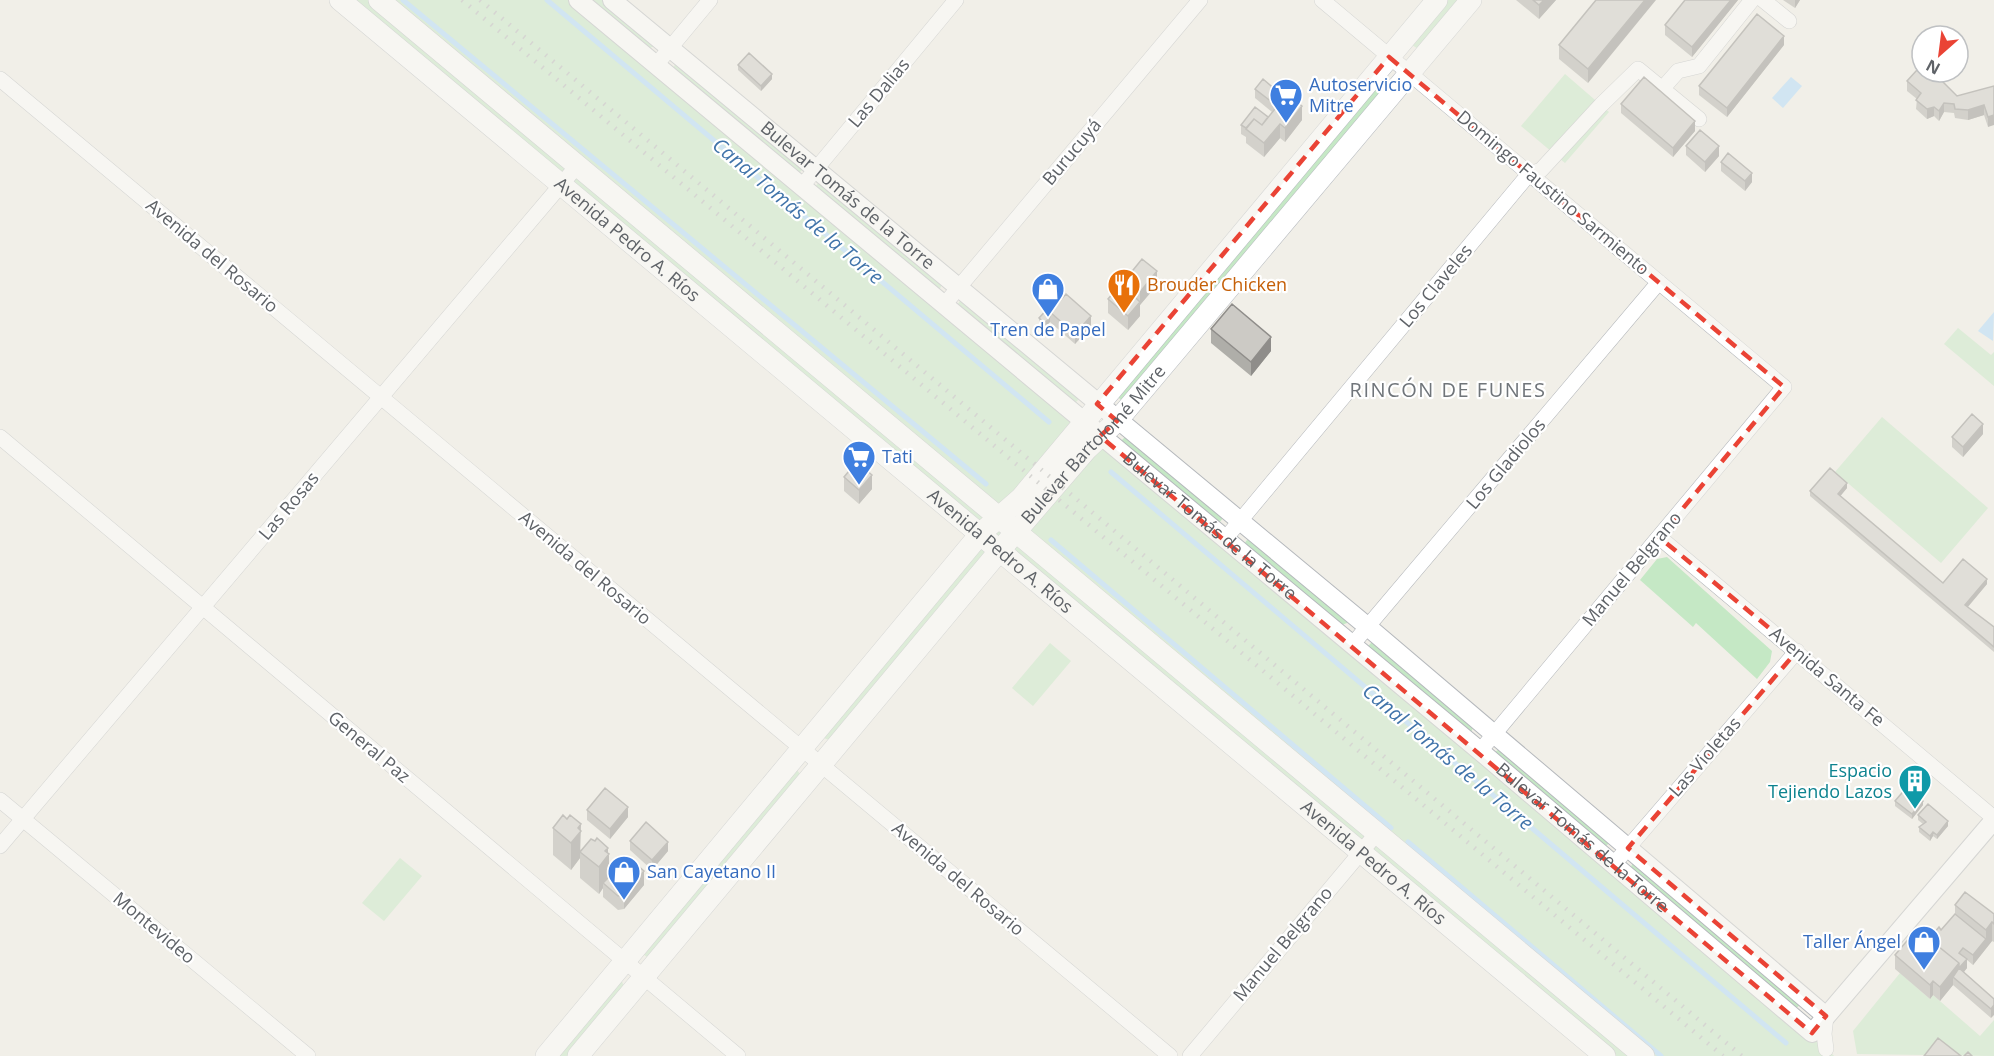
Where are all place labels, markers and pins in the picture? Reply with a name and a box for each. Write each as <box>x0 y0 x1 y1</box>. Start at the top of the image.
place label: Autoservicio Mitre <box>1309 72 1412 117</box>
supermarket icon: Autoservicio Mitre <box>1268 77 1304 124</box>
restaurant icon: Brouder Chicken <box>1106 267 1142 314</box>
shop icon: Tren de Papel <box>1030 271 1066 318</box>
place label: Brouder Chicken <box>1147 272 1287 296</box>
place label: Tren de Papel <box>990 317 1106 341</box>
supermarket icon: Tati <box>841 439 877 486</box>
place label: Tati <box>882 444 913 468</box>
place label: Espacio Tejiendo Lazos <box>1768 758 1892 803</box>
building icon: Espacio Tejiendo Lazos <box>1897 763 1933 810</box>
shop icon: San Cayetano II <box>606 854 642 901</box>
place label: San Cayetano II <box>647 859 776 883</box>
shop icon: Taller Ángel <box>1906 924 1942 971</box>
place label: Taller Ángel <box>1803 929 1901 953</box>

